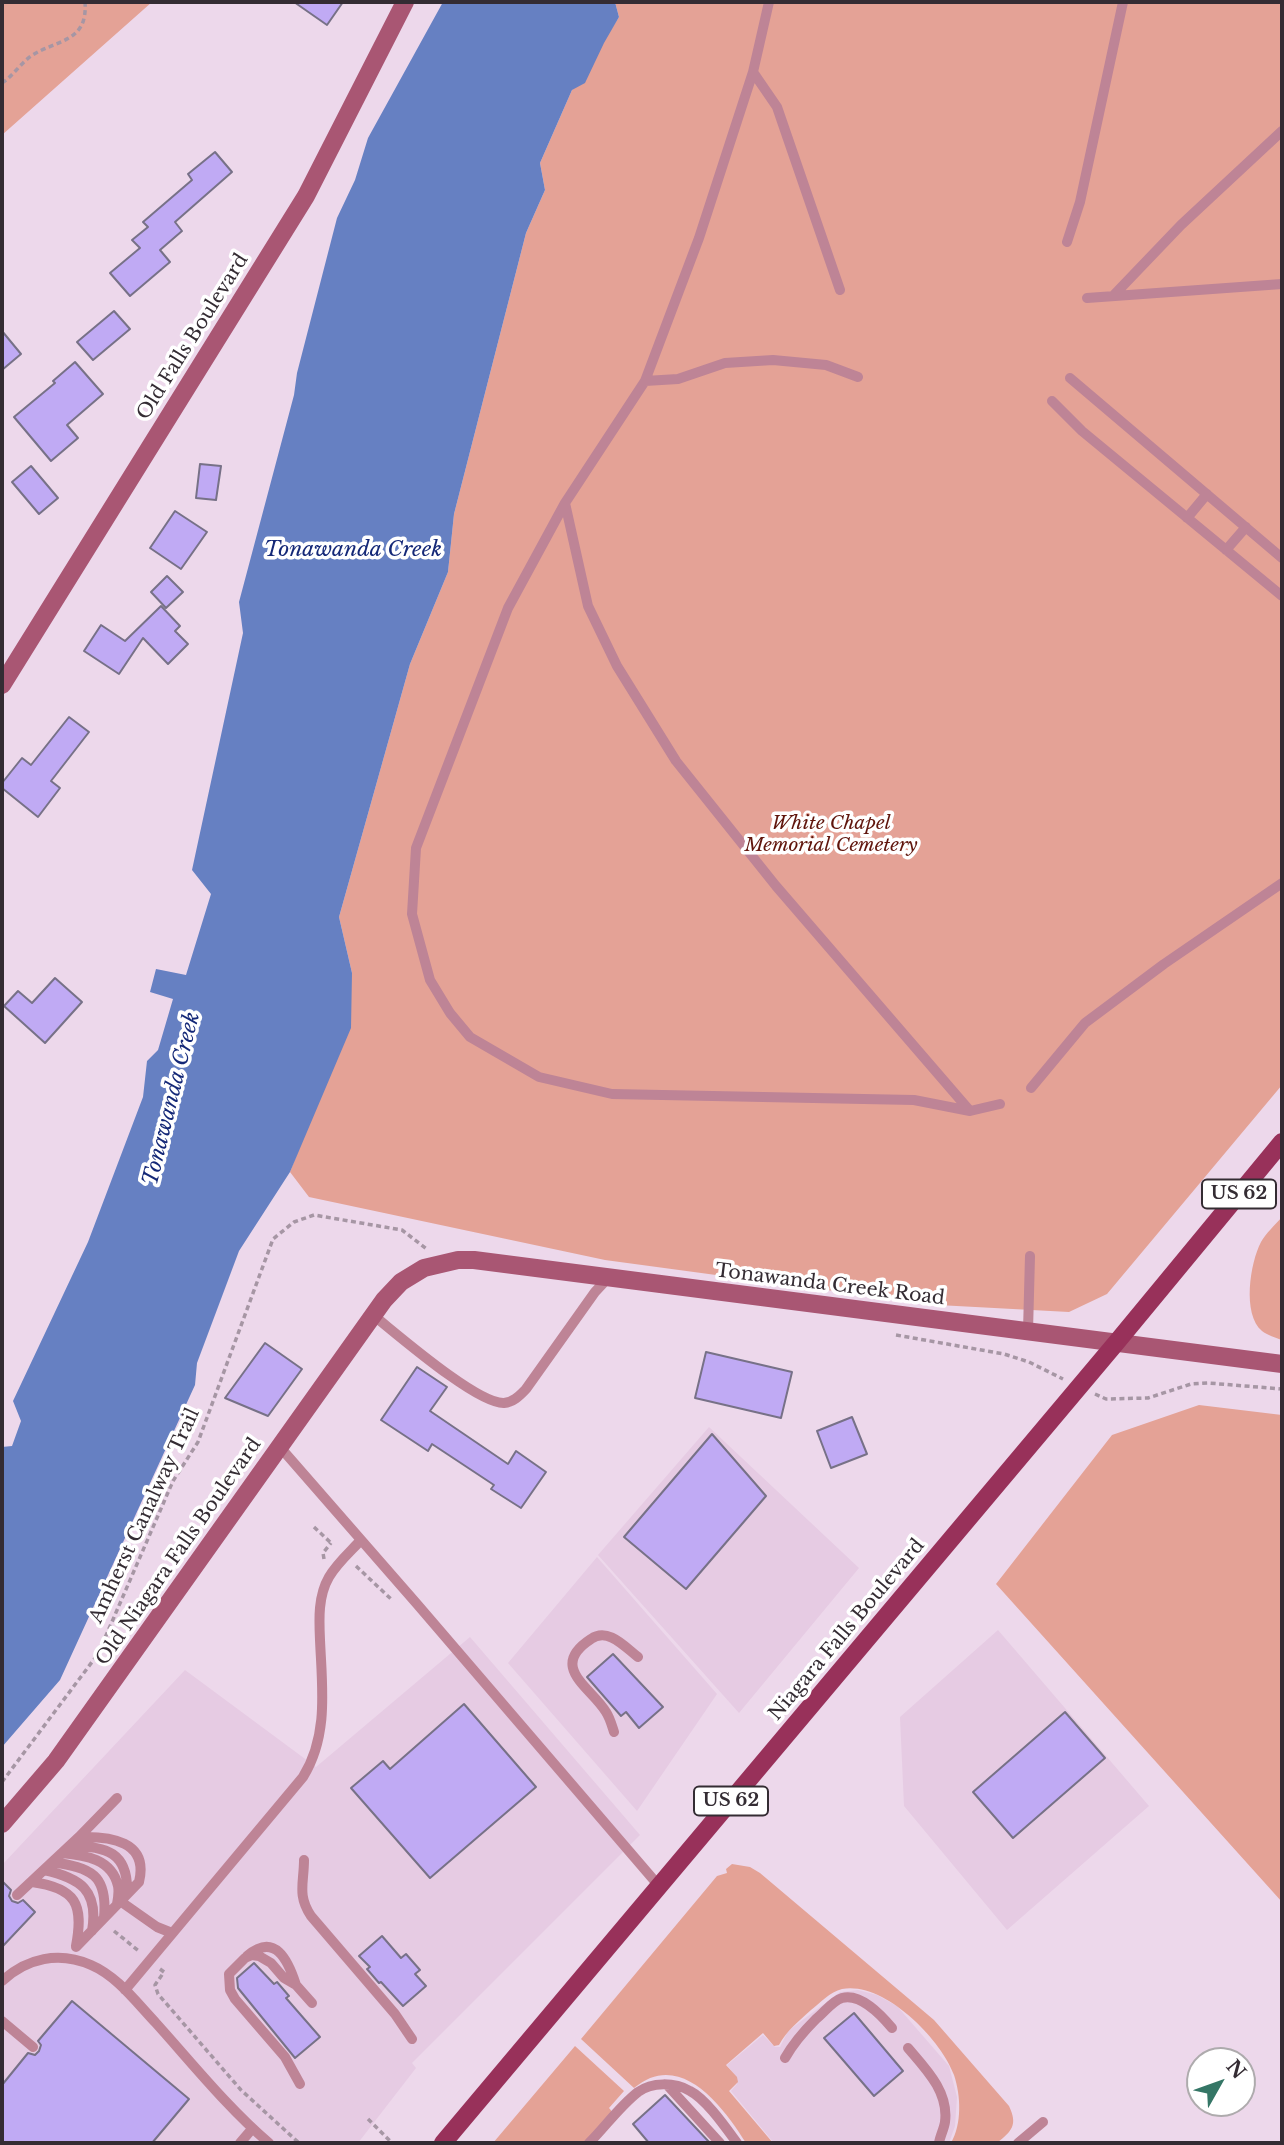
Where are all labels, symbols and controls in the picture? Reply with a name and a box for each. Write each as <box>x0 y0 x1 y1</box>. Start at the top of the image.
street label: Old Falls Boulevard <box>133 250 253 424</box>
water label: Tonawanda Creek <box>264 537 442 563</box>
park label: White Chapel Memorial Cemetery <box>745 813 917 857</box>
water label: Tonawanda Creek <box>138 1010 206 1188</box>
road number: US 62 <box>1202 1180 1276 1209</box>
street label: Tonawanda Creek Road <box>714 1260 946 1310</box>
street label: Amherst Canalway Trail <box>85 1405 205 1627</box>
street label: Old Niagara Falls Boulevard <box>92 1434 266 1670</box>
street label: Niagara Falls Boulevard <box>764 1535 930 1725</box>
road number: US 62 <box>694 1786 768 1815</box>
north arrow <box>1186 2047 1256 2117</box>
text: N <box>1221 2055 1250 2084</box>

